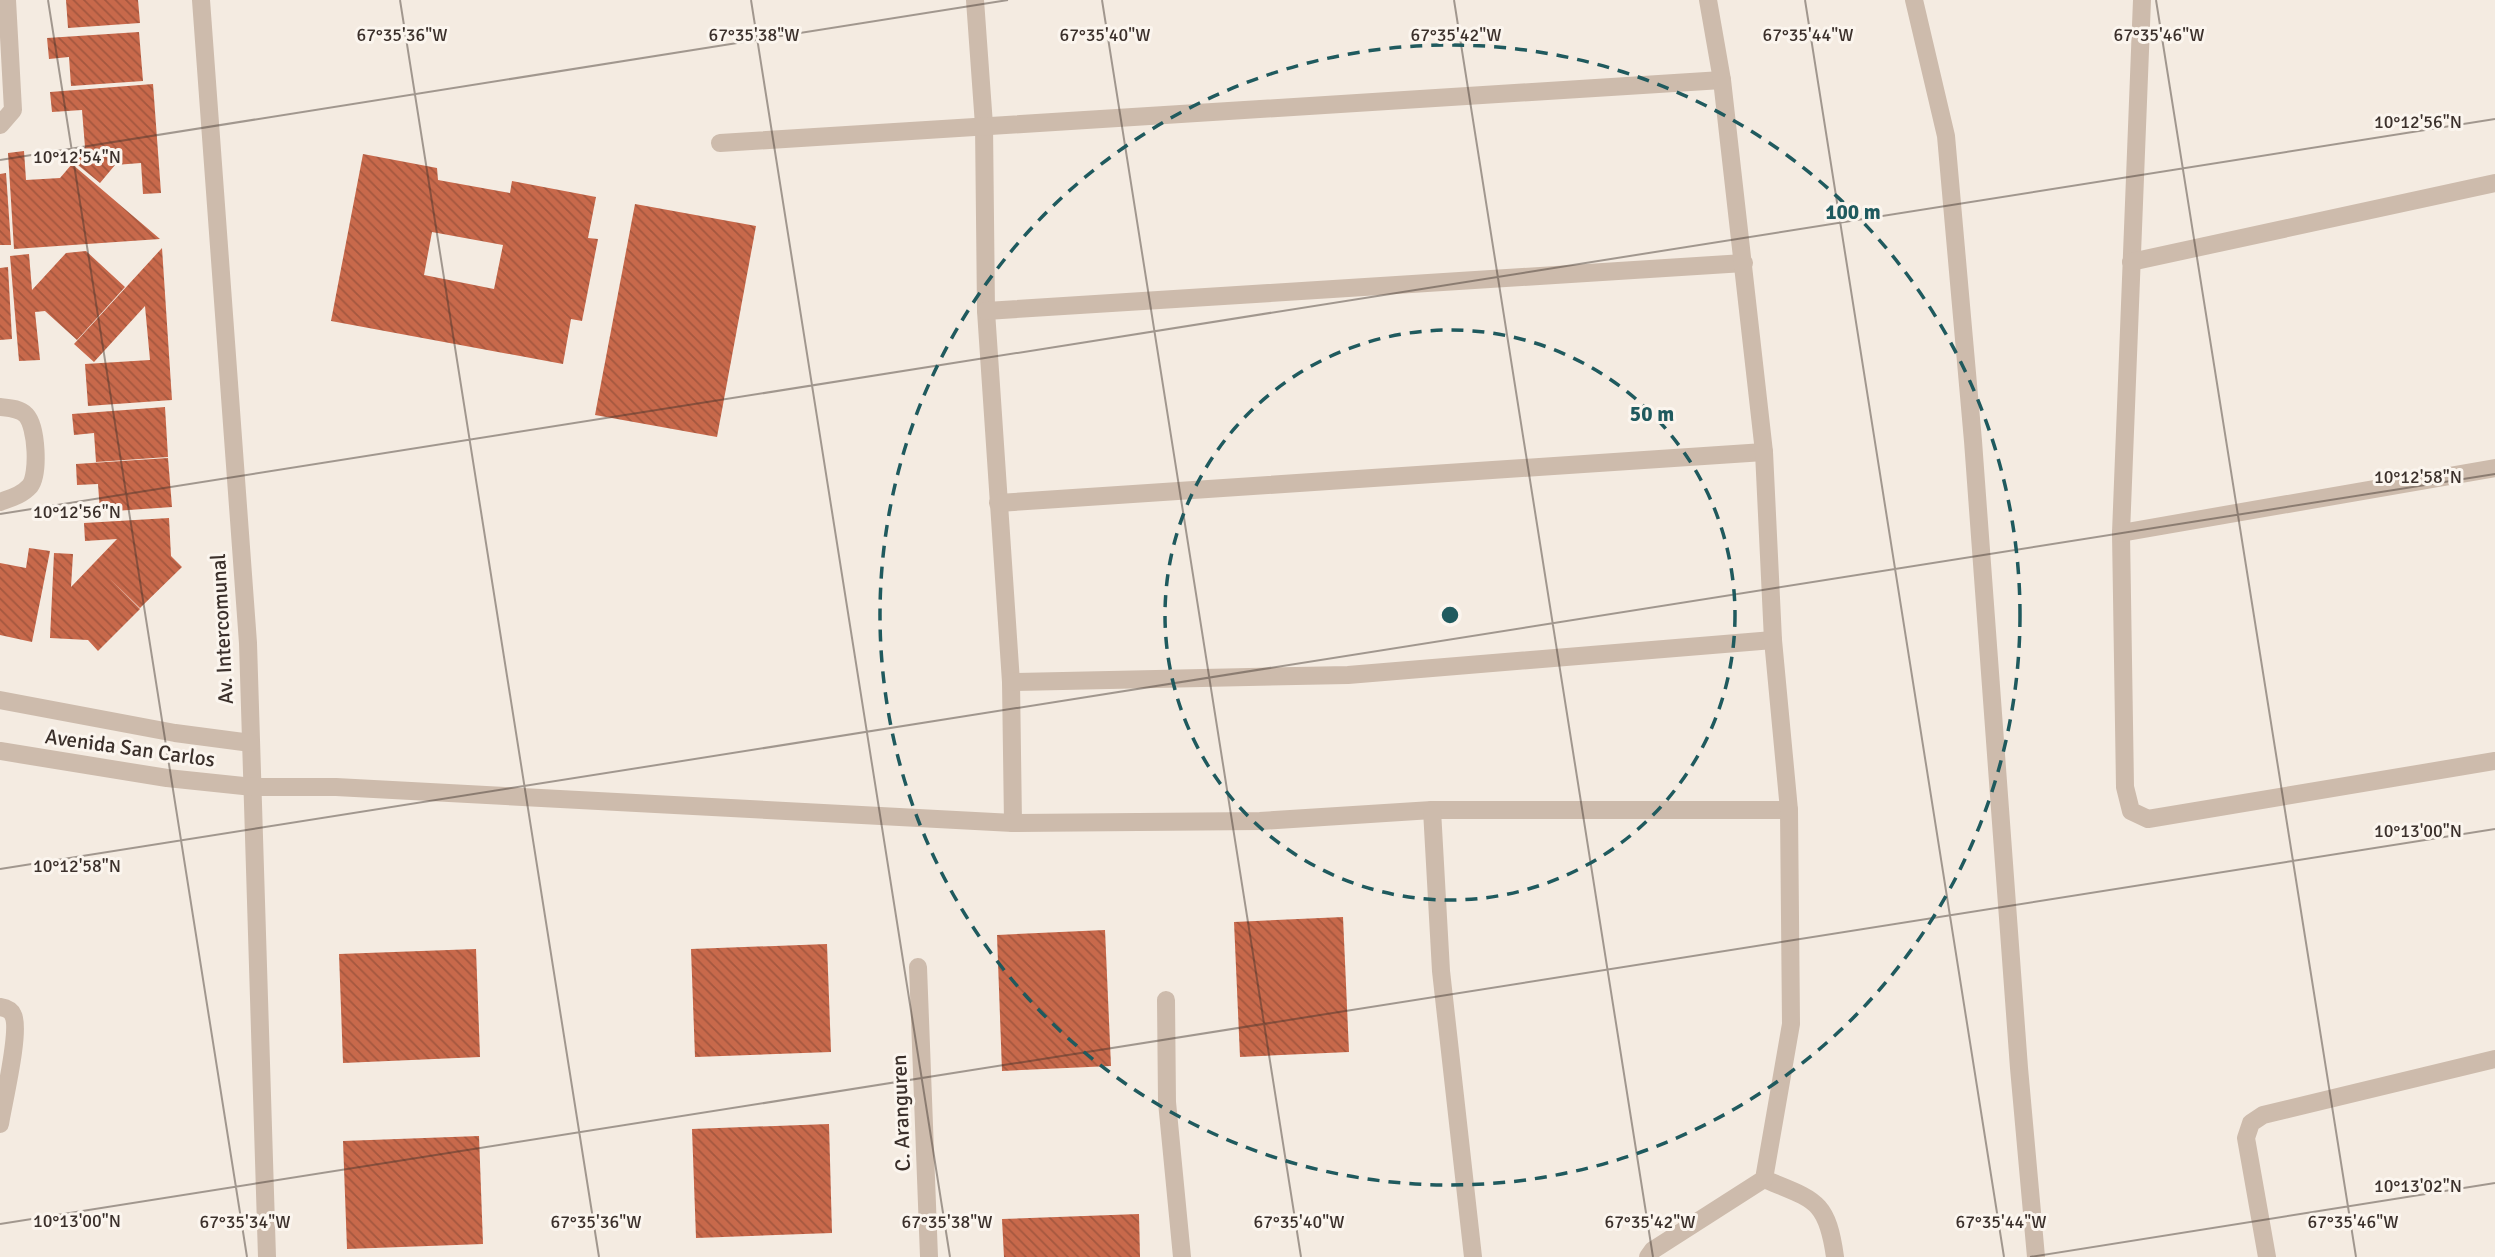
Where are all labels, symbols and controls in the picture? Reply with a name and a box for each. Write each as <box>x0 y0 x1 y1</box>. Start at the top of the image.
text: 67°35'36"W <box>357 24 447 46</box>
text: 67°35'38"W <box>709 24 799 46</box>
text: 67°35'40"W <box>1060 24 1150 46</box>
text: 67°35'42"W <box>1411 24 1501 46</box>
text: 67°35'44"W <box>1763 24 1853 46</box>
text: 67°35'46"W <box>2114 24 2204 46</box>
text: 10°12'56"N <box>2374 111 2462 133</box>
text: 10°12'54"N <box>33 146 121 168</box>
text: 100 m <box>1825 199 1881 225</box>
text: 50 m <box>1630 401 1674 427</box>
text: 10°12'58"N <box>2374 466 2462 488</box>
text: 10°12'56"N <box>33 501 121 523</box>
street label: Av. Intercomunal <box>205 553 239 705</box>
centre of rings <box>1438 603 1462 627</box>
street label: Avenida San Carlos <box>43 723 217 773</box>
text: 10°13'00"N <box>2374 820 2462 842</box>
text: 10°12'58"N <box>33 855 121 877</box>
street label: C. Aranguren <box>886 1054 916 1172</box>
text: 10°13'02"N <box>2374 1175 2462 1197</box>
text: 10°13'00"N <box>33 1210 121 1232</box>
text: 67°35'34"W <box>200 1211 290 1233</box>
text: 67°35'36"W <box>551 1211 641 1233</box>
text: 67°35'38"W <box>902 1211 992 1233</box>
text: 67°35'40"W <box>1254 1211 1344 1233</box>
text: 67°35'42"W <box>1605 1211 1695 1233</box>
text: 67°35'44"W <box>1956 1211 2046 1233</box>
text: 67°35'46"W <box>2308 1211 2398 1233</box>

